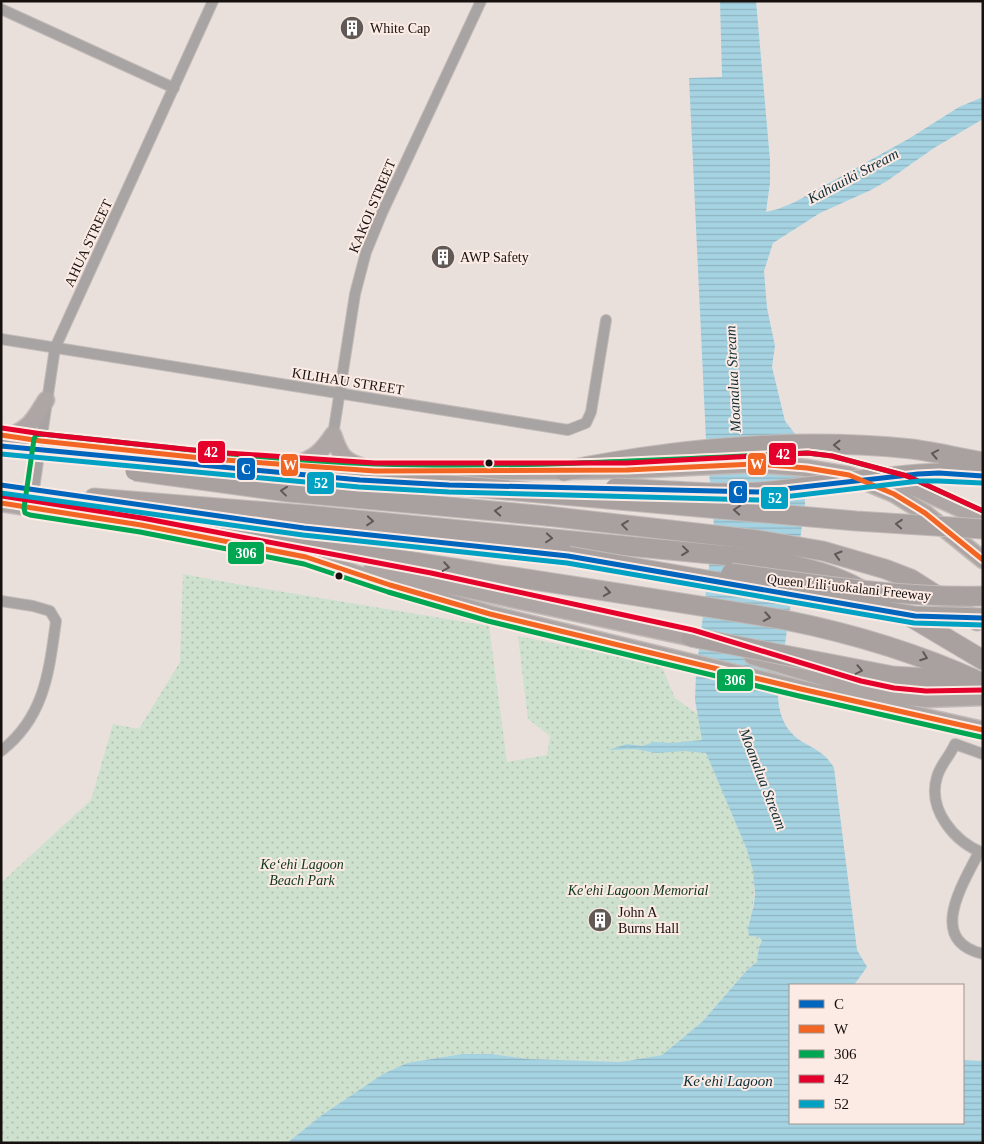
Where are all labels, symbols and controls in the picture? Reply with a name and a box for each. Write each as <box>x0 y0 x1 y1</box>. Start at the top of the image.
building icon: White Cap <box>339 15 365 41</box>
place label: White Cap <box>370 21 430 36</box>
water label: Kahauiki Stream <box>804 145 901 207</box>
street label: KAKOI STREET <box>346 157 399 255</box>
street label: AHUA STREET <box>62 197 115 289</box>
building icon: AWP Safety <box>430 244 456 270</box>
place label: AWP Safety <box>460 250 529 265</box>
water label: Moanalua Stream <box>722 325 744 434</box>
street label: KILIHAU STREET <box>291 365 405 398</box>
line badge: 42 <box>197 440 226 464</box>
one-way arrow <box>833 440 841 450</box>
line badge: 42 <box>768 442 797 466</box>
text: 42 <box>204 445 218 460</box>
text: 42 <box>776 447 790 462</box>
one-way arrow <box>930 449 939 459</box>
line badge: W <box>747 452 767 476</box>
line badge: W <box>280 453 299 477</box>
line badge: C <box>236 457 256 481</box>
text: W <box>750 457 764 472</box>
text: W <box>283 458 297 473</box>
unlabelled marker <box>484 458 494 468</box>
text: C <box>241 462 251 477</box>
line badge: 52 <box>306 471 335 495</box>
text: 52 <box>314 476 328 491</box>
line badge: C <box>728 480 748 504</box>
text: C <box>733 484 743 499</box>
one-way arrow <box>280 486 288 497</box>
line badge: 52 <box>760 486 789 510</box>
text: 52 <box>768 491 782 506</box>
one-way arrow <box>733 505 741 516</box>
one-way arrow <box>494 506 502 517</box>
one-way arrow <box>366 515 374 526</box>
one-way arrow <box>895 519 903 530</box>
one-way arrow <box>621 520 629 531</box>
one-way arrow <box>545 532 553 543</box>
line badge: 306 <box>227 541 265 565</box>
one-way arrow <box>681 545 689 556</box>
text: 306 <box>236 546 257 561</box>
one-way arrow <box>834 551 843 561</box>
one-way arrow <box>442 562 450 572</box>
unlabelled marker <box>334 571 344 581</box>
street label: Queen Liliʻuokalani Freeway <box>766 571 932 604</box>
one-way arrow <box>602 586 611 596</box>
one-way arrow <box>763 611 772 621</box>
one-way arrow <box>920 652 928 662</box>
one-way arrow <box>855 664 864 675</box>
line badge: 306 <box>716 668 754 692</box>
text: 306 <box>725 673 746 688</box>
water label: Moanalua Stream <box>736 725 790 832</box>
park label: Keʻehi Lagoon Beach Park <box>259 857 344 888</box>
park label: Ke'ehi Lagoon Memorial <box>567 883 708 898</box>
place label: John A Burns Hall <box>618 905 679 936</box>
building icon: John A Burns Hall <box>587 907 613 933</box>
legend <box>789 984 964 1124</box>
text: C <box>834 996 844 1012</box>
text: W <box>834 1021 849 1037</box>
text: 306 <box>834 1046 857 1062</box>
text: 42 <box>834 1071 849 1087</box>
water label: Keʻehi Lagoon <box>682 1073 773 1089</box>
text: 52 <box>834 1096 849 1112</box>

